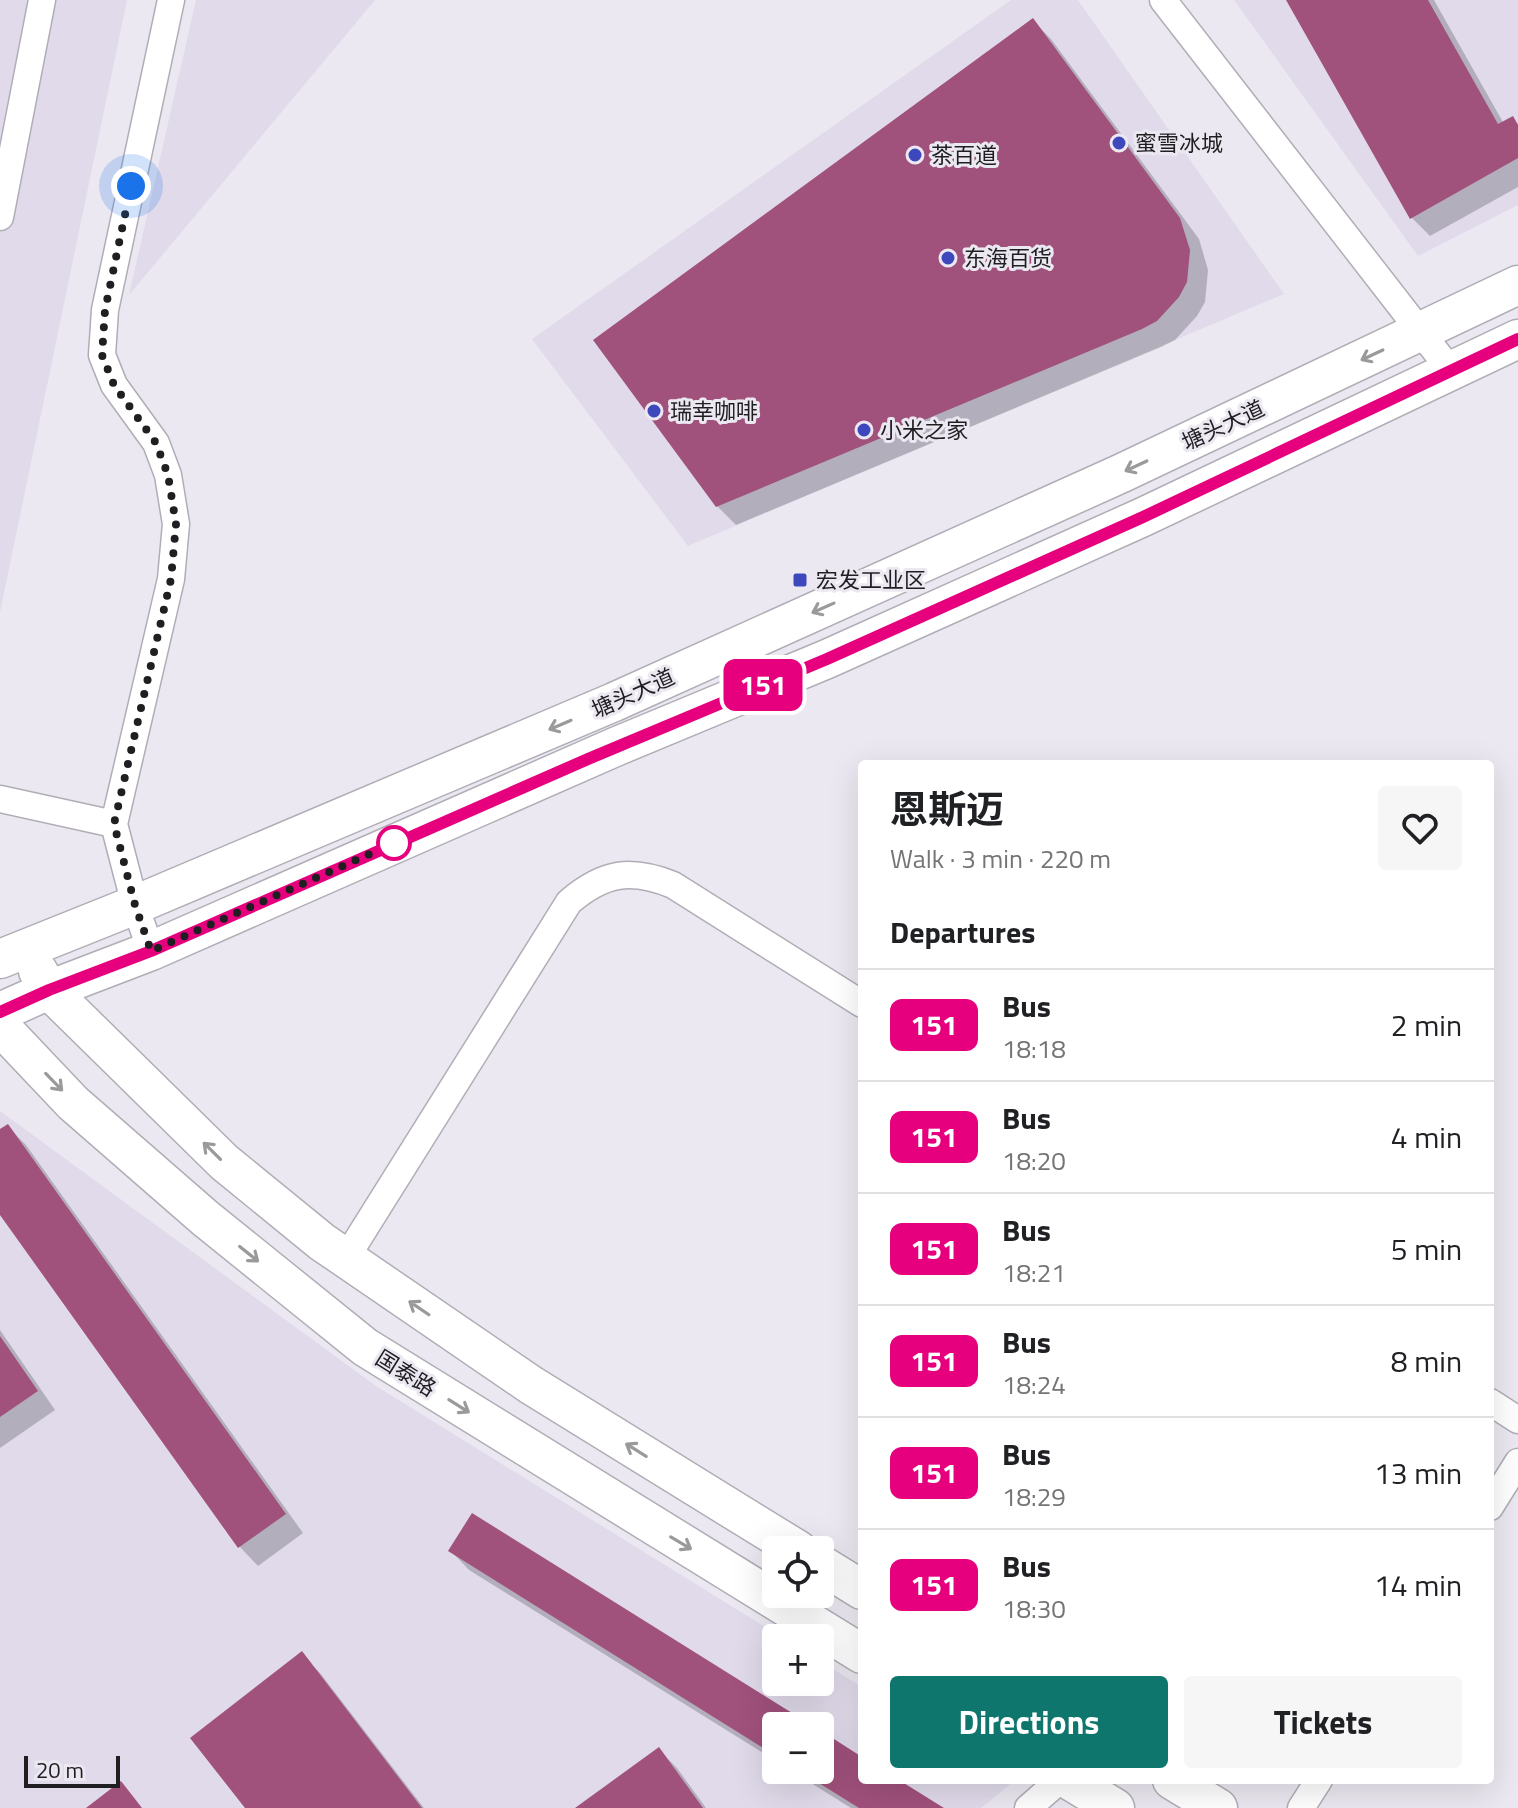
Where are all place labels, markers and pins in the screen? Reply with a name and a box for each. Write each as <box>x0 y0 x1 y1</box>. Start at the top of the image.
place label: 蜜雪冰城 <box>1135 126 1223 160</box>
marker: 蜜雪冰城 <box>1110 134 1128 152</box>
place label: 茶百道 <box>931 138 997 172</box>
marker: 茶百道 <box>906 146 924 164</box>
place label: 东海百货 <box>964 241 1052 275</box>
marker: 东海百货 <box>939 249 957 267</box>
place label: 瑞幸咖啡 <box>670 394 758 428</box>
marker: 瑞幸咖啡 <box>645 402 663 420</box>
place label: 小米之家 <box>880 413 968 447</box>
marker: 小米之家 <box>855 421 873 439</box>
place label: 宏发工业区 <box>816 563 926 597</box>
marker: 宏发工业区 <box>791 571 809 589</box>
unlabelled marker <box>377 826 411 860</box>

